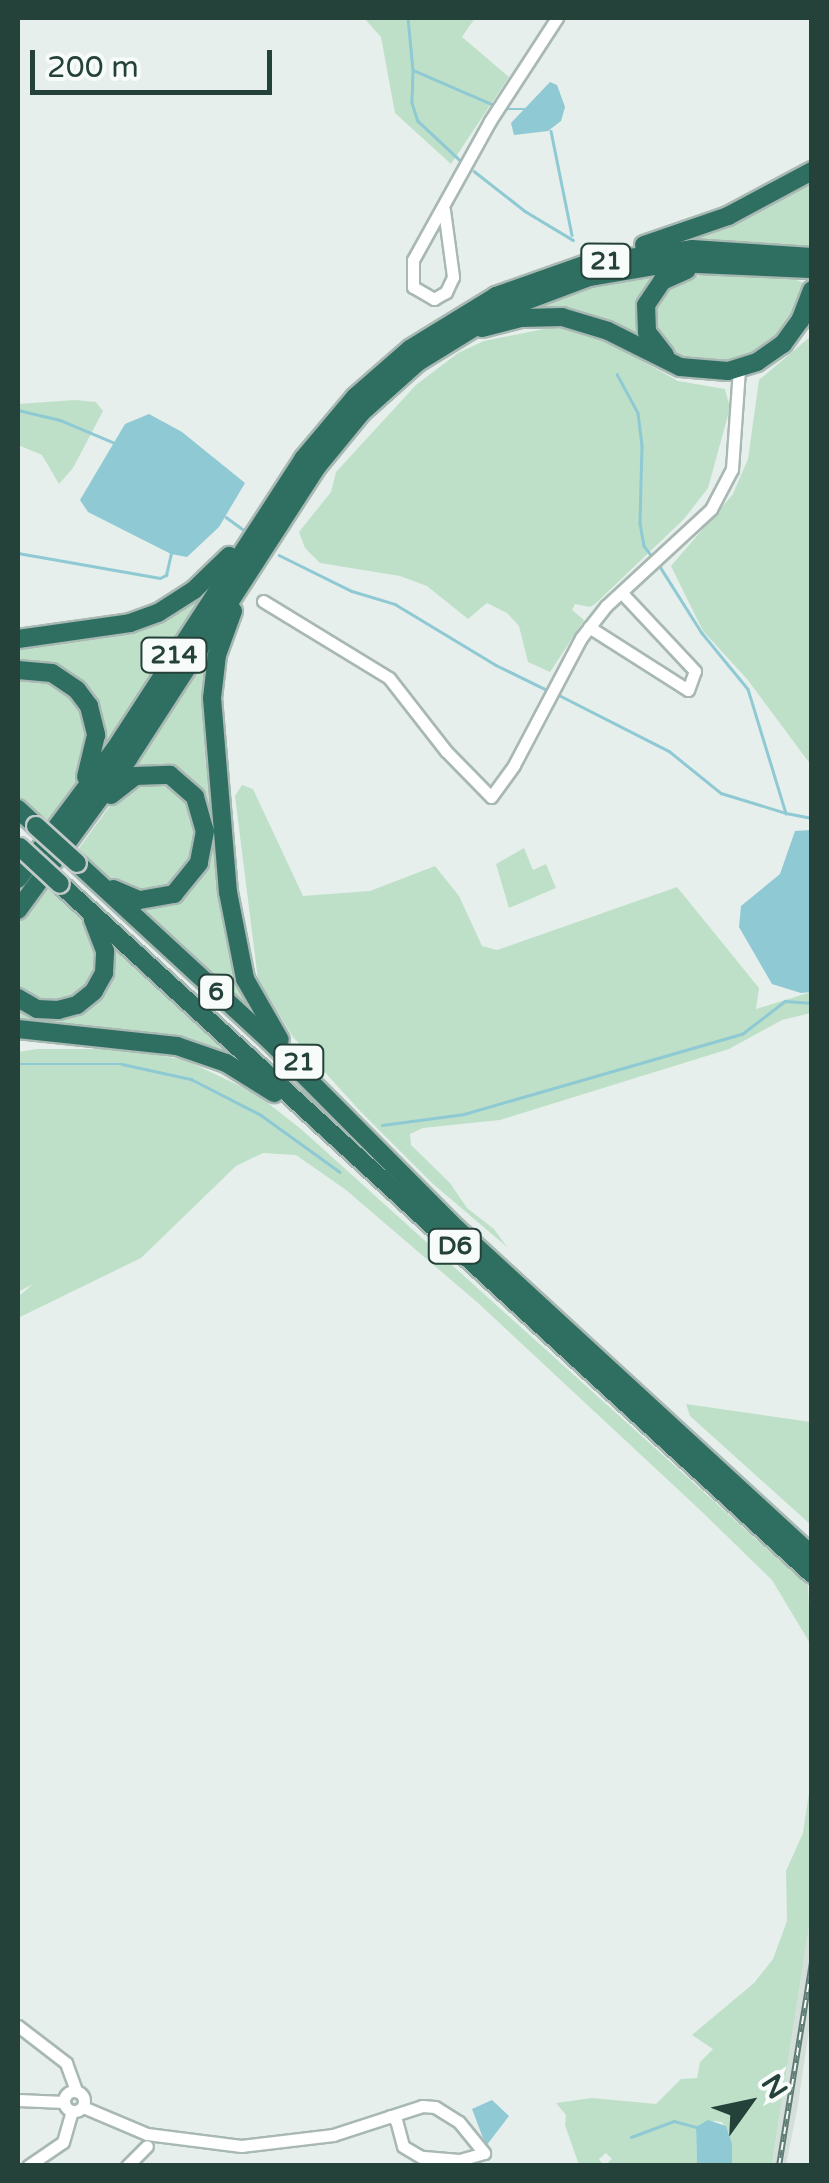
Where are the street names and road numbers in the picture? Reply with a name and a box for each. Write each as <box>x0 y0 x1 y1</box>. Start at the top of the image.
road number: 21 <box>578 241 634 281</box>
road number: 214 <box>139 635 209 675</box>
road number: 6 <box>196 972 236 1012</box>
road number: 21 <box>272 1042 326 1082</box>
road number: D6 <box>428 1226 482 1266</box>

